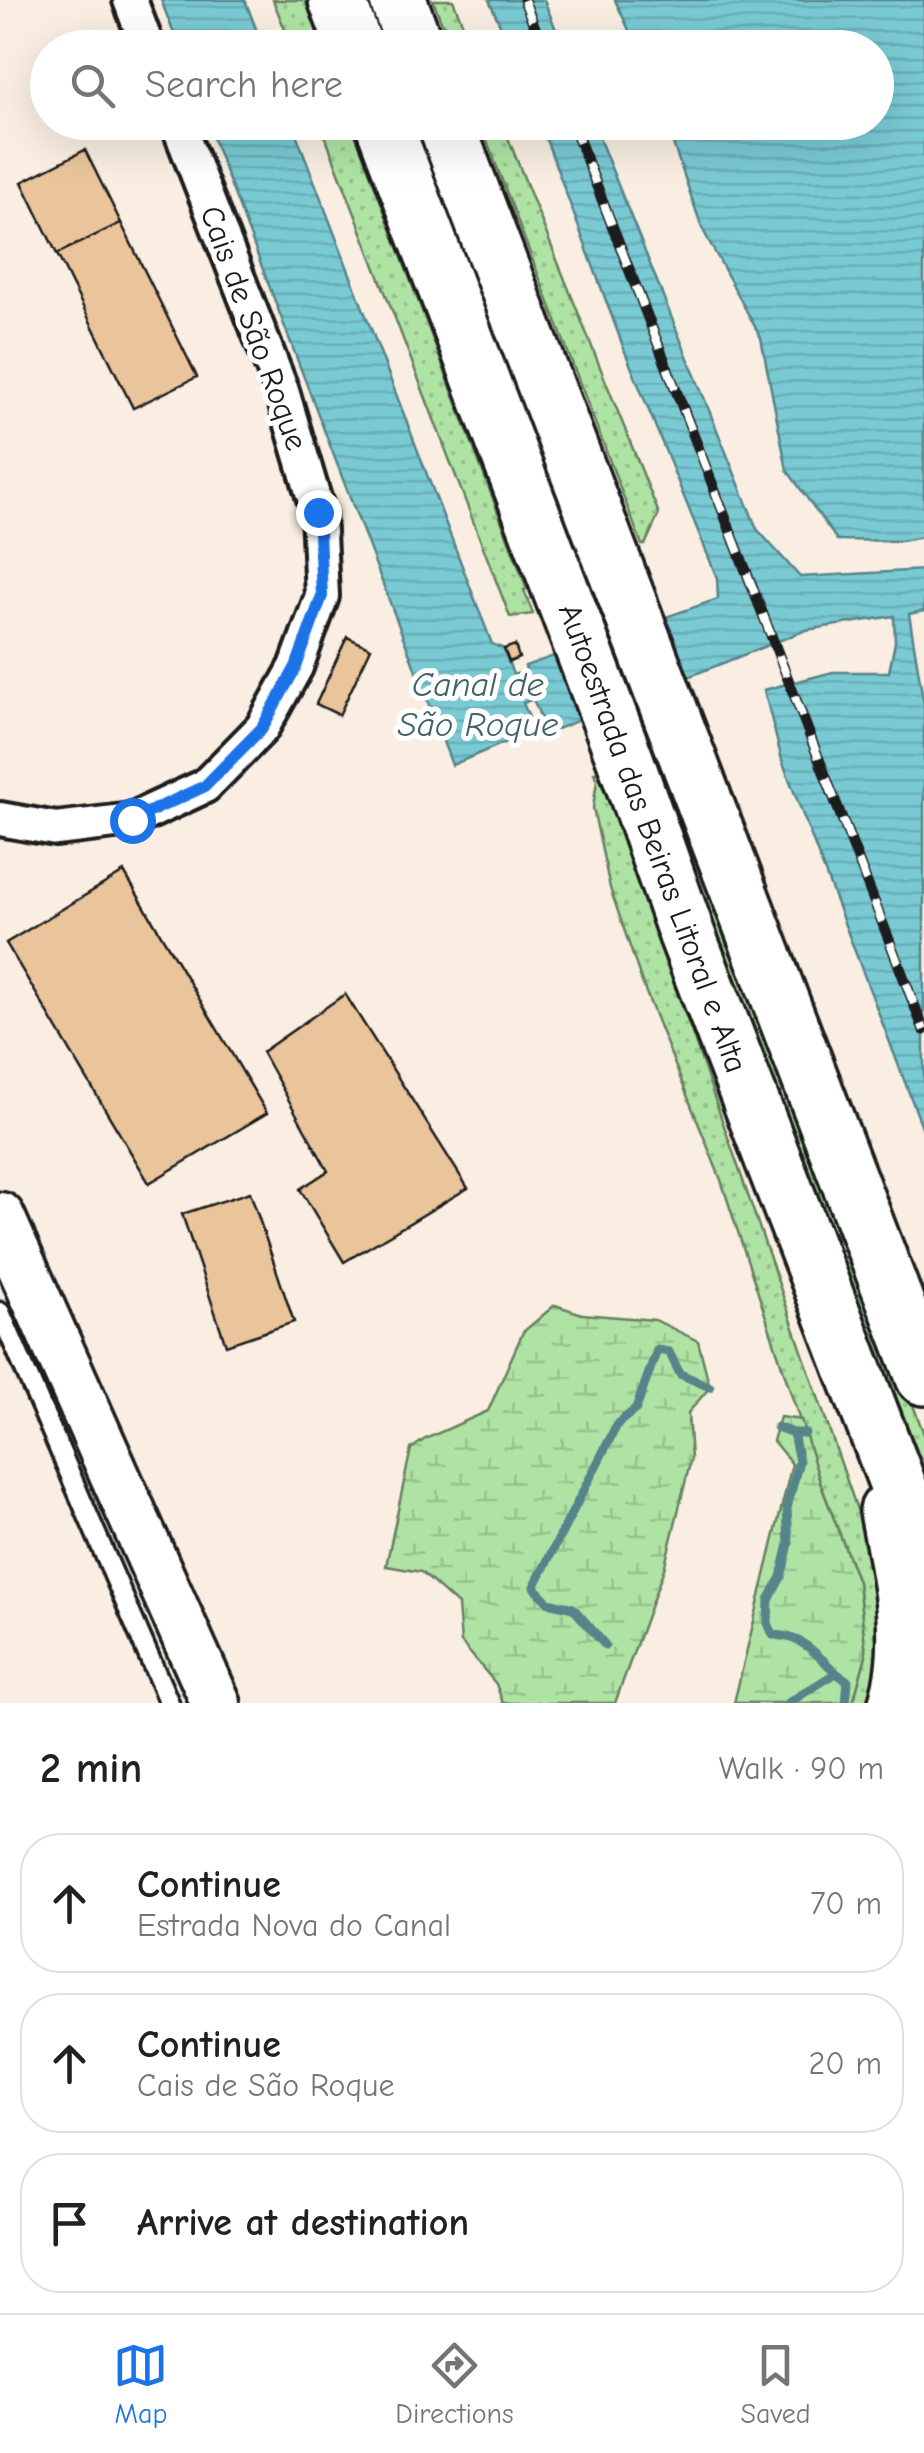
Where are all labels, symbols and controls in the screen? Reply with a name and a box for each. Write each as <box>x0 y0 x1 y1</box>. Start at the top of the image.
search box <box>30 30 894 140</box>
icon: search <box>65 58 120 113</box>
text: Search here <box>145 63 343 107</box>
street label: Cais de São Roque <box>193 201 315 455</box>
route end <box>296 490 342 536</box>
street label: Autoestrada das Beiras Litoral e Alta <box>551 598 755 1078</box>
water label: Canal de São Roque <box>397 664 559 745</box>
route start <box>110 798 156 844</box>
text: 2 min <box>40 1744 142 1793</box>
text: Walk · 90 m <box>719 1750 884 1787</box>
text: Continue <box>137 1863 281 1907</box>
icon: ahead <box>42 1876 97 1931</box>
text: 70 m <box>810 1885 882 1922</box>
text: Estrada Nova do Canal <box>137 1907 451 1944</box>
text: Continue <box>137 2023 281 2067</box>
icon: ahead <box>42 2036 97 2091</box>
text: 20 m <box>809 2045 882 2082</box>
text: Cais de São Roque <box>137 2067 394 2104</box>
icon: arrive <box>42 2196 97 2251</box>
text: Arrive at destination <box>137 2201 469 2245</box>
tab: Map <box>113 2338 168 2430</box>
tab: Directions <box>395 2338 514 2430</box>
tab: Saved <box>741 2338 811 2430</box>

